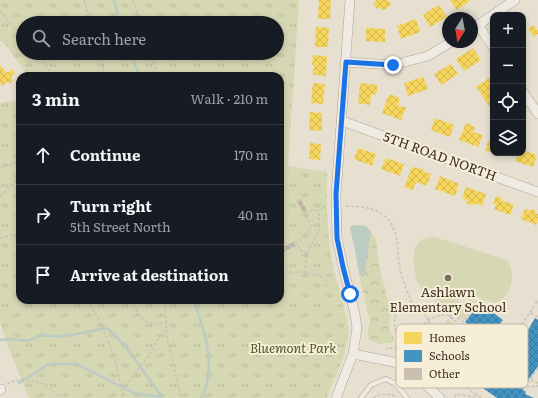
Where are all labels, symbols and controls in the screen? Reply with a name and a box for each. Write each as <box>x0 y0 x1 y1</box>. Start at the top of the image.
north arrow <box>442 12 478 48</box>
map controls <box>490 12 526 156</box>
button: + <box>490 12 526 48</box>
search box <box>16 16 284 60</box>
icon: search <box>30 27 52 49</box>
text: Search here <box>62 27 146 50</box>
button: − <box>490 48 526 84</box>
route end <box>384 56 402 74</box>
button: locate <box>490 84 526 120</box>
text: 3 min <box>32 86 80 111</box>
text: Walk · 210 m <box>191 89 268 108</box>
button: layers <box>490 120 526 156</box>
street label: 5TH ROAD NORTH <box>381 126 500 185</box>
text: Continue <box>70 143 140 166</box>
icon: ahead <box>32 144 54 166</box>
text: 170 m <box>234 145 268 164</box>
text: Turn right <box>70 194 152 217</box>
icon: right <box>32 204 54 226</box>
text: 40 m <box>238 205 268 224</box>
text: 5th Street North <box>70 217 171 236</box>
text: Arrive at destination <box>70 263 229 286</box>
icon: arrive <box>32 264 54 286</box>
marker: Ashlawn Elementary School <box>443 273 453 283</box>
place label: Ashlawn Elementary School <box>390 282 507 316</box>
route start <box>341 285 359 303</box>
legend <box>396 324 528 388</box>
text: Homes <box>429 329 466 345</box>
park label: Bluemont Park <box>250 338 337 357</box>
text: Schools <box>429 347 470 363</box>
text: Other <box>429 365 461 381</box>

